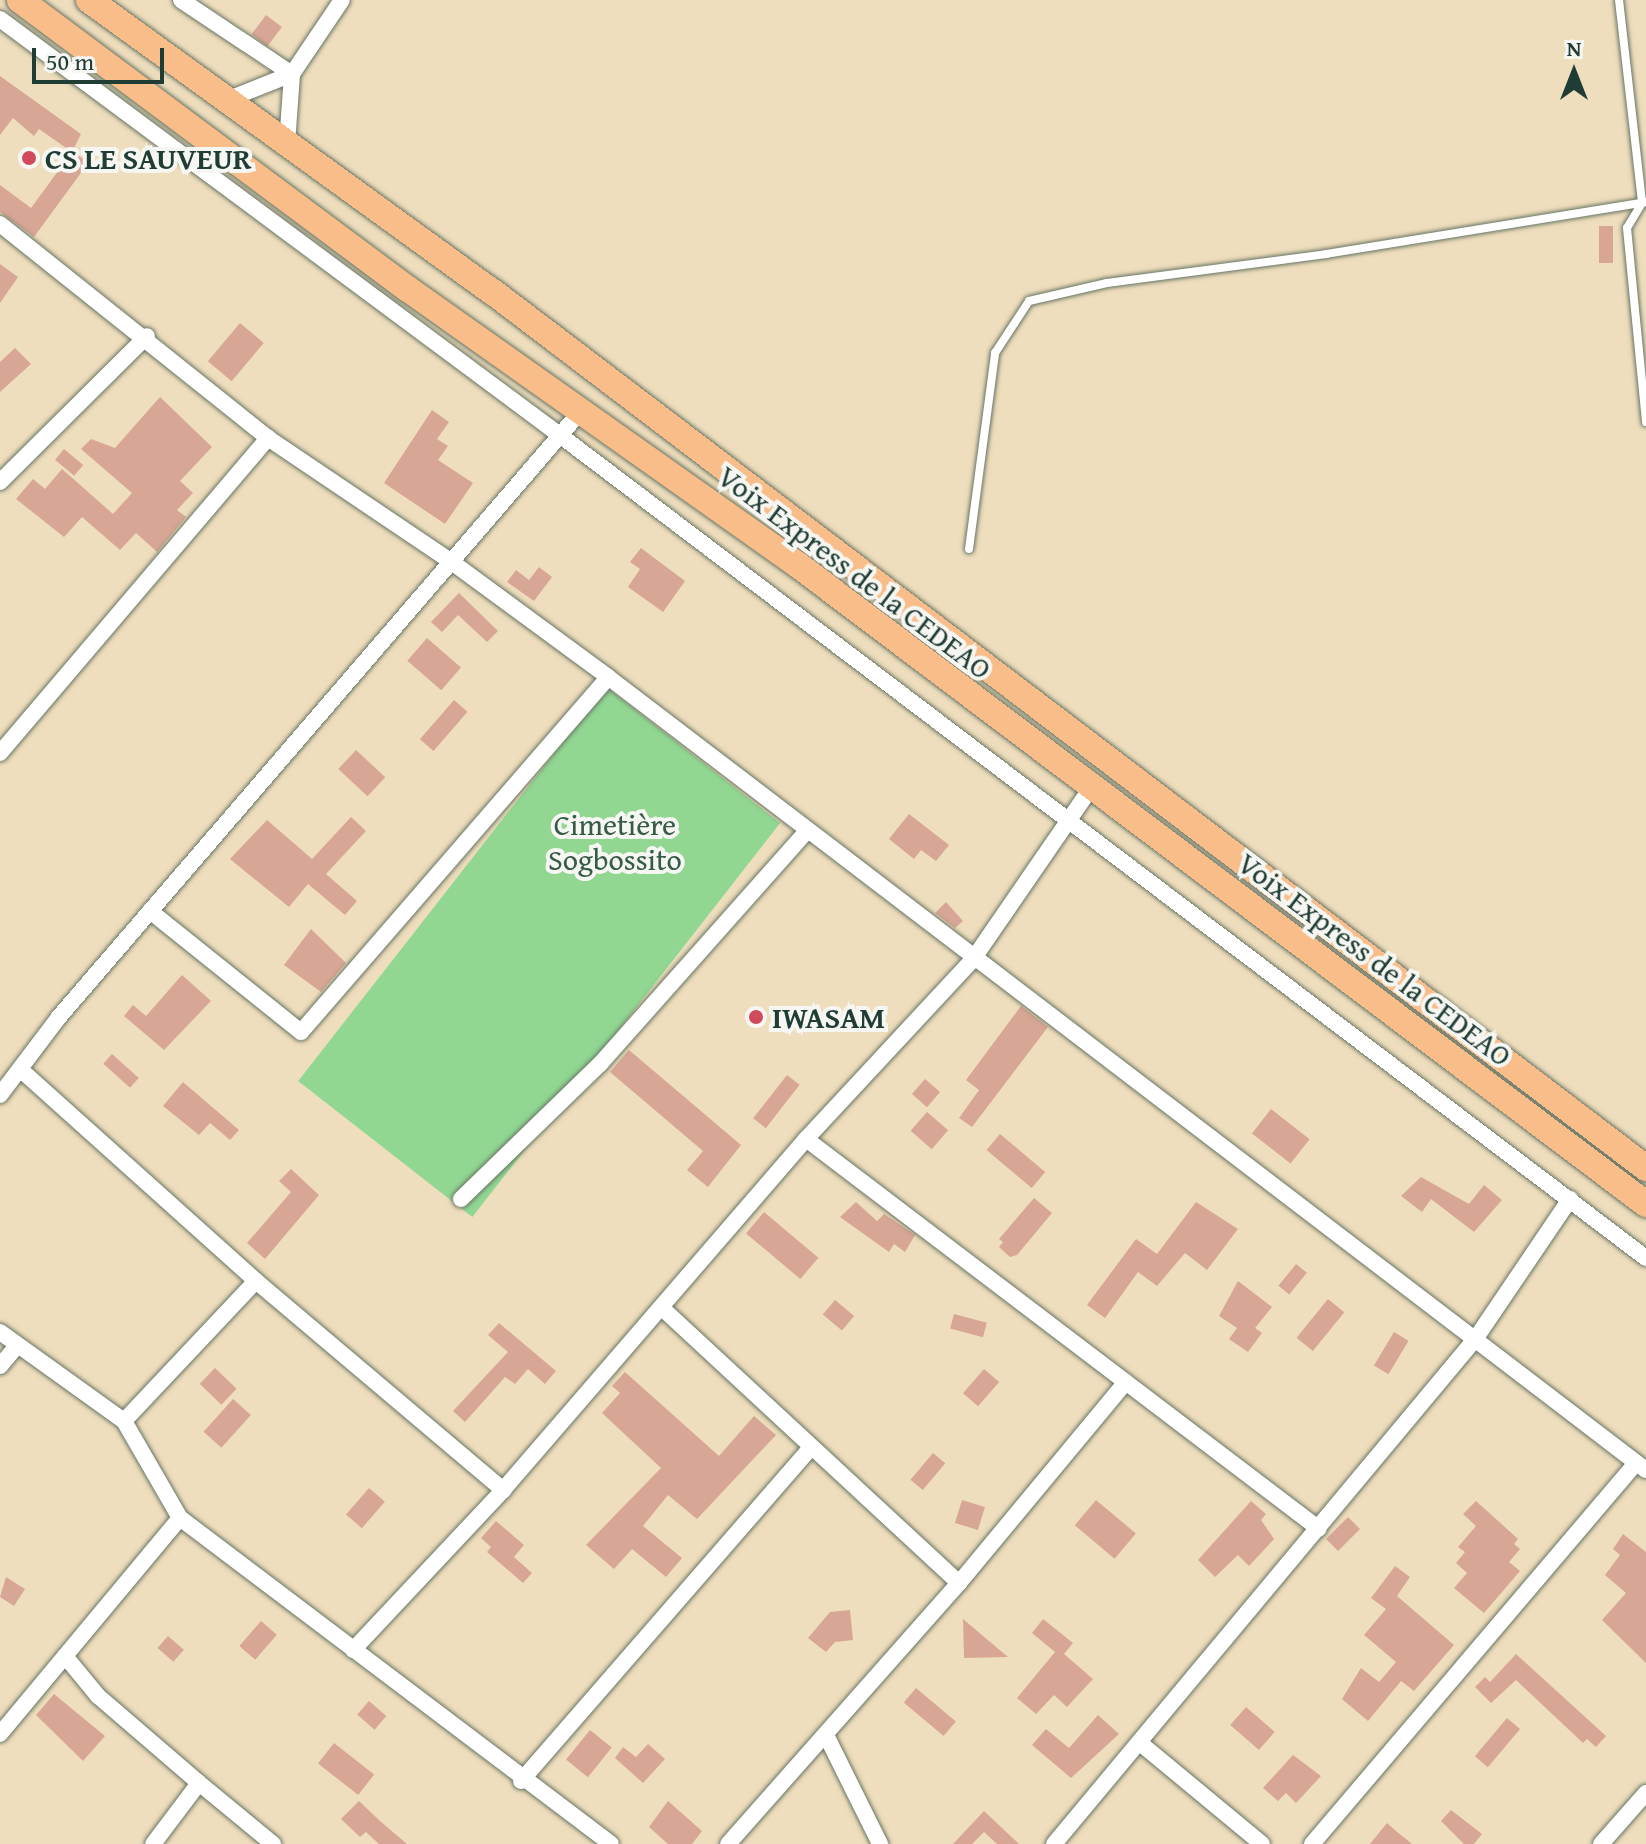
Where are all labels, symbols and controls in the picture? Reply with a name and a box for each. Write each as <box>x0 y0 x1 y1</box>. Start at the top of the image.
scale bar <box>36 32 168 82</box>
north arrow <box>1534 32 1614 112</box>
text: N <box>1567 32 1581 64</box>
text: 50 m <box>46 44 94 79</box>
place label: CS LE SAUVEUR <box>45 140 251 176</box>
marker: CS LE SAUVEUR <box>20 149 38 167</box>
street label: Voix Express de la CEDEAO <box>711 457 999 687</box>
park label: Cimetière Sogbossito <box>548 806 682 876</box>
street label: Voix Express de la CEDEAO <box>1231 844 1519 1074</box>
place label: IWASAM <box>772 999 885 1035</box>
marker: IWASAM <box>747 1008 765 1026</box>

